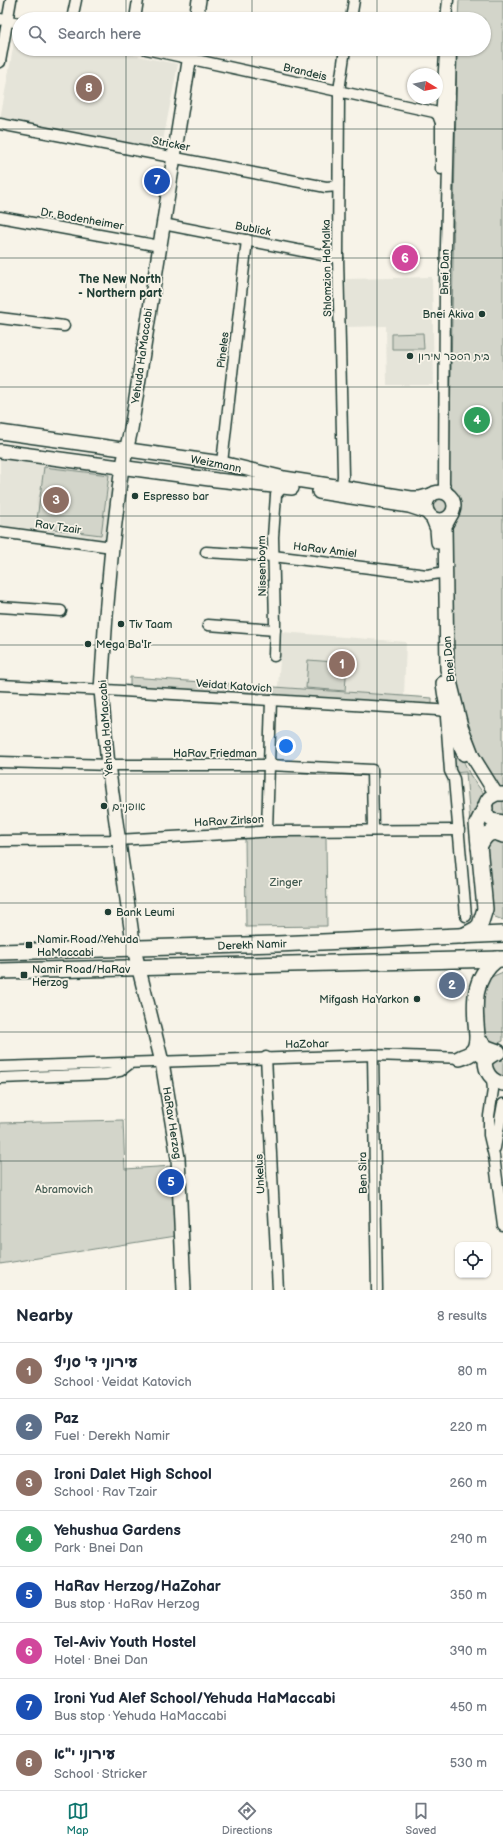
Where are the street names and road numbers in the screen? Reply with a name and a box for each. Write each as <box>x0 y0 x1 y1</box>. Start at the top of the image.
street label: Brandeis <box>282 61 329 83</box>
street label: Stricker <box>151 134 192 154</box>
street label: Dr. Bodenheimer <box>39 205 126 233</box>
street label: Bublick <box>234 219 273 239</box>
street label: Shlomzion HaMalka <box>320 219 334 317</box>
street label: Bnei Dan <box>438 249 452 295</box>
street label: Yehuda HaMaccabi <box>129 307 155 406</box>
street label: Pineles <box>214 331 232 369</box>
street label: Weizmann <box>189 453 243 475</box>
street label: Rav Tzair <box>34 517 83 537</box>
street label: Nissenboym <box>255 535 269 597</box>
street label: HaRav Amiel <box>292 540 358 560</box>
street label: Bnei Dan <box>441 635 457 683</box>
street label: Veidat Katovich <box>196 677 272 695</box>
street label: Yehuda HaMaccabi <box>96 679 116 778</box>
street label: HaRav Friedman <box>173 747 257 760</box>
street label: HaRav Zirlson <box>194 813 264 829</box>
street label: Derekh Namir <box>217 937 288 953</box>
street label: HaZohar <box>285 1037 330 1051</box>
street label: HaRav Herzog <box>160 1086 184 1160</box>
street label: Ben Sira <box>356 1152 370 1194</box>
street label: Unkelus <box>252 1153 268 1194</box>

